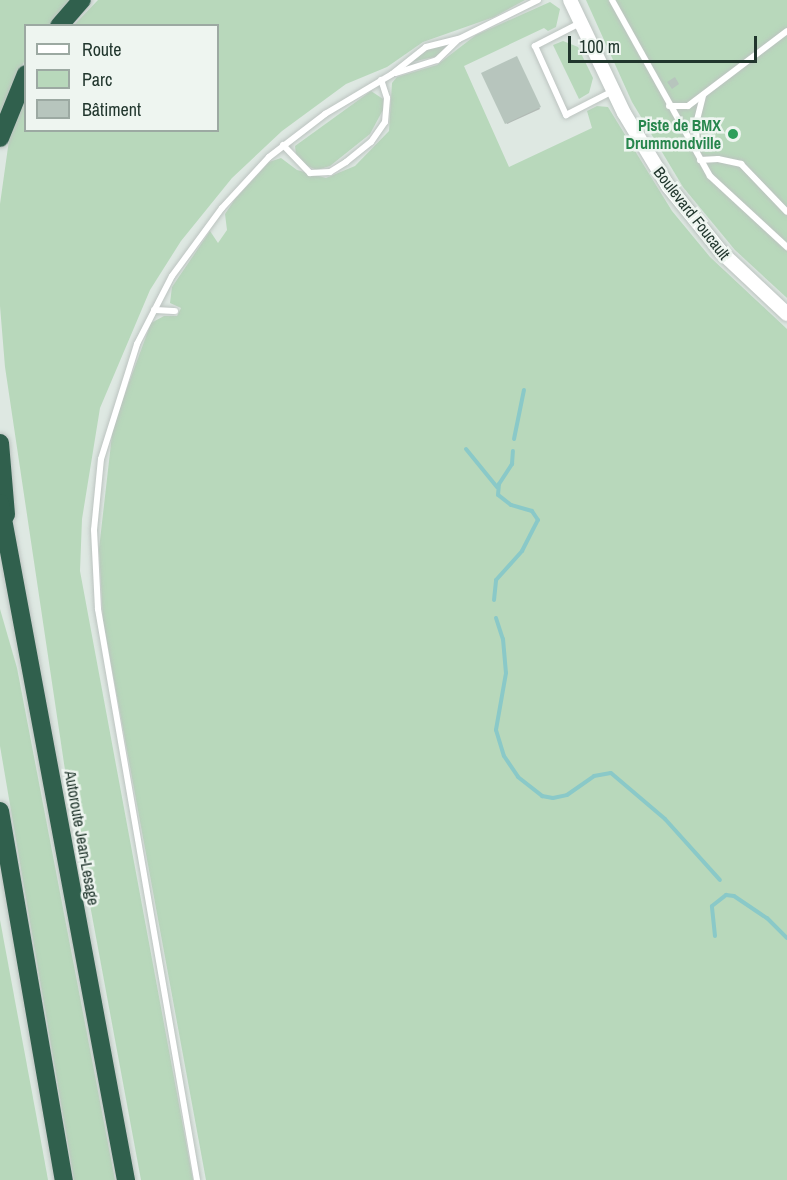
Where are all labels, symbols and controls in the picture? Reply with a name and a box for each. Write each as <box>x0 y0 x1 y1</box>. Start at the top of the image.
legend <box>24 24 219 132</box>
scale bar <box>571 24 760 62</box>
text: 100 m <box>579 34 620 59</box>
text: Route <box>82 37 121 62</box>
text: Parc <box>82 67 112 92</box>
text: Bâtiment <box>82 97 141 122</box>
place label: Piste de BMX Drummondville <box>625 115 721 153</box>
marker: Piste de BMX Drummondville <box>726 127 740 141</box>
street label: Boulevard Foucault <box>650 163 734 263</box>
street label: Autoroute Jean-Lesage <box>61 769 103 907</box>

